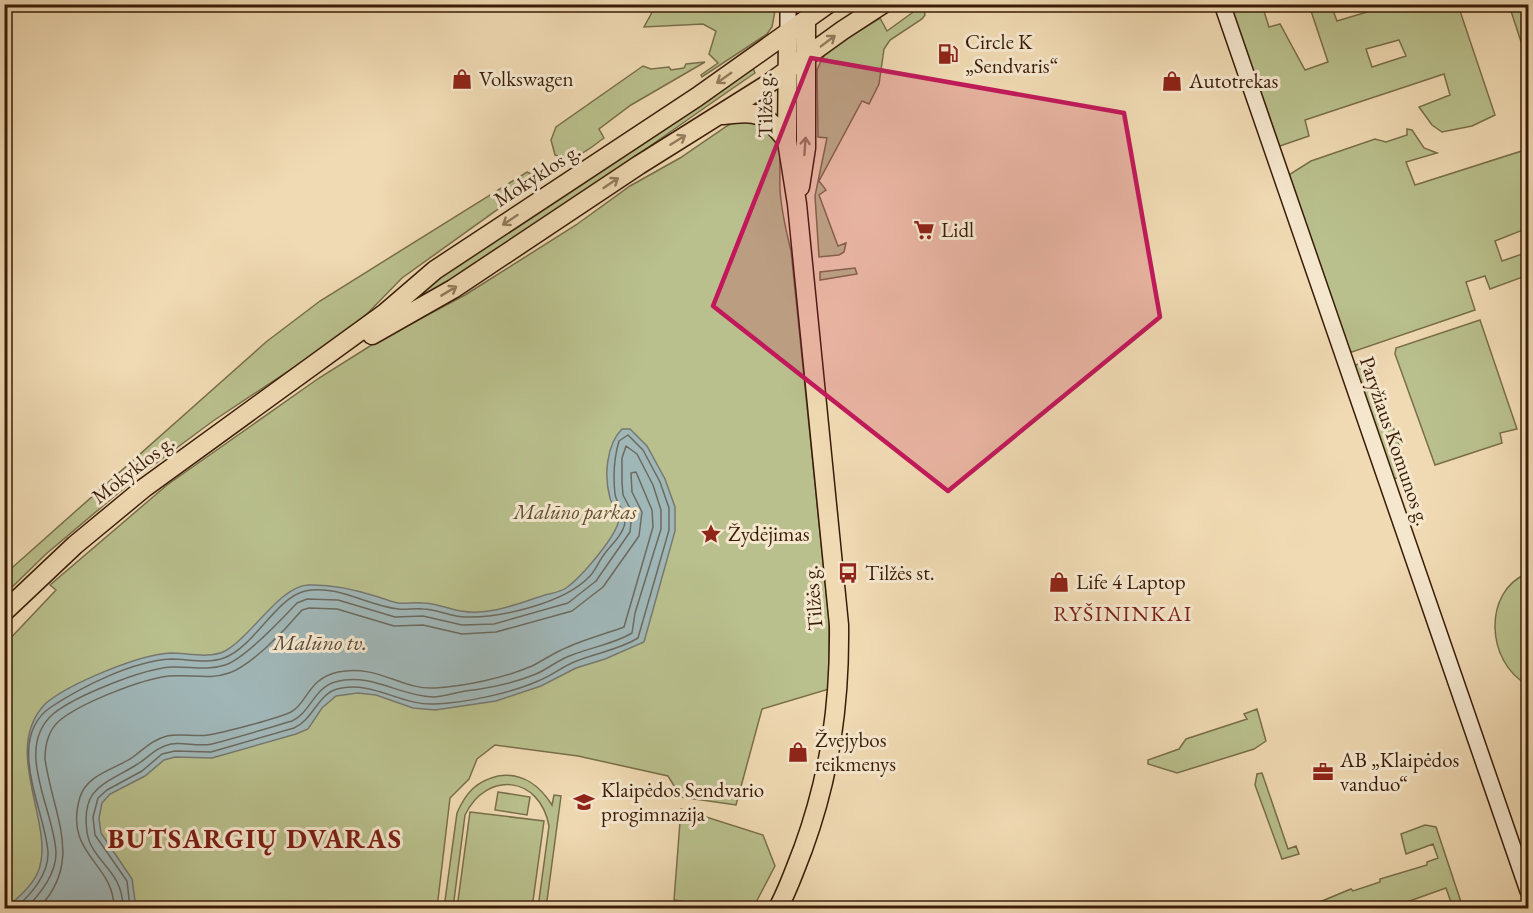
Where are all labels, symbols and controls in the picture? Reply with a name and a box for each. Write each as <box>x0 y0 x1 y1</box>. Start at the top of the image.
place label: Circle K „Sendvaris“ <box>965 28 1058 79</box>
one-way arrow <box>820 35 836 47</box>
fuel station icon: Circle K „Sendvaris“ <box>936 42 960 66</box>
place label: Volkswagen <box>479 65 574 92</box>
shop icon: Volkswagen <box>450 67 474 91</box>
place label: Autotrekas <box>1188 67 1279 94</box>
shop icon: Autotrekas <box>1160 69 1184 93</box>
one-way arrow <box>716 72 732 84</box>
street label: Tilžės g. <box>750 72 779 138</box>
one-way arrow <box>669 134 686 146</box>
one-way arrow <box>800 136 811 156</box>
street label: Mokyklos g. <box>488 137 585 213</box>
one-way arrow <box>603 177 619 189</box>
one-way arrow <box>502 214 519 226</box>
place label: Lidl <box>941 216 974 243</box>
supermarket icon: Lidl <box>912 218 936 242</box>
one-way arrow <box>440 285 457 297</box>
street label: Paryžiaus Komunos g. <box>1354 353 1437 529</box>
street label: Mokyklos g. <box>86 428 180 509</box>
park label: Malūno parkas <box>511 498 637 525</box>
place label: Žydėjimas <box>728 520 810 547</box>
place icon: Žydėjimas <box>699 522 723 546</box>
place label: Tilžės st. <box>865 559 935 586</box>
bus stop icon: Tilžės st. <box>836 561 860 585</box>
street label: Tilžės g. <box>796 564 829 632</box>
place label: Life 4 Laptop <box>1076 568 1186 595</box>
shop icon: Life 4 Laptop <box>1047 570 1071 594</box>
district label: RYŠININKAI <box>1053 599 1193 628</box>
water label: Malūno tv. <box>271 628 367 657</box>
place label: Žvejybos reikmenys <box>815 726 896 777</box>
shop icon: Žvejybos reikmenys <box>786 740 810 764</box>
place label: AB „Klaipėdos vanduo“ <box>1339 746 1460 797</box>
office icon: AB „Klaipėdos vanduo“ <box>1311 760 1335 784</box>
place label: Klaipėdos Sendvario progimnazija <box>601 776 764 827</box>
school or university icon: Klaipėdos Sendvario progimnazija <box>572 790 596 814</box>
district label: BUTSARGIŲ DVARAS <box>107 821 403 856</box>

